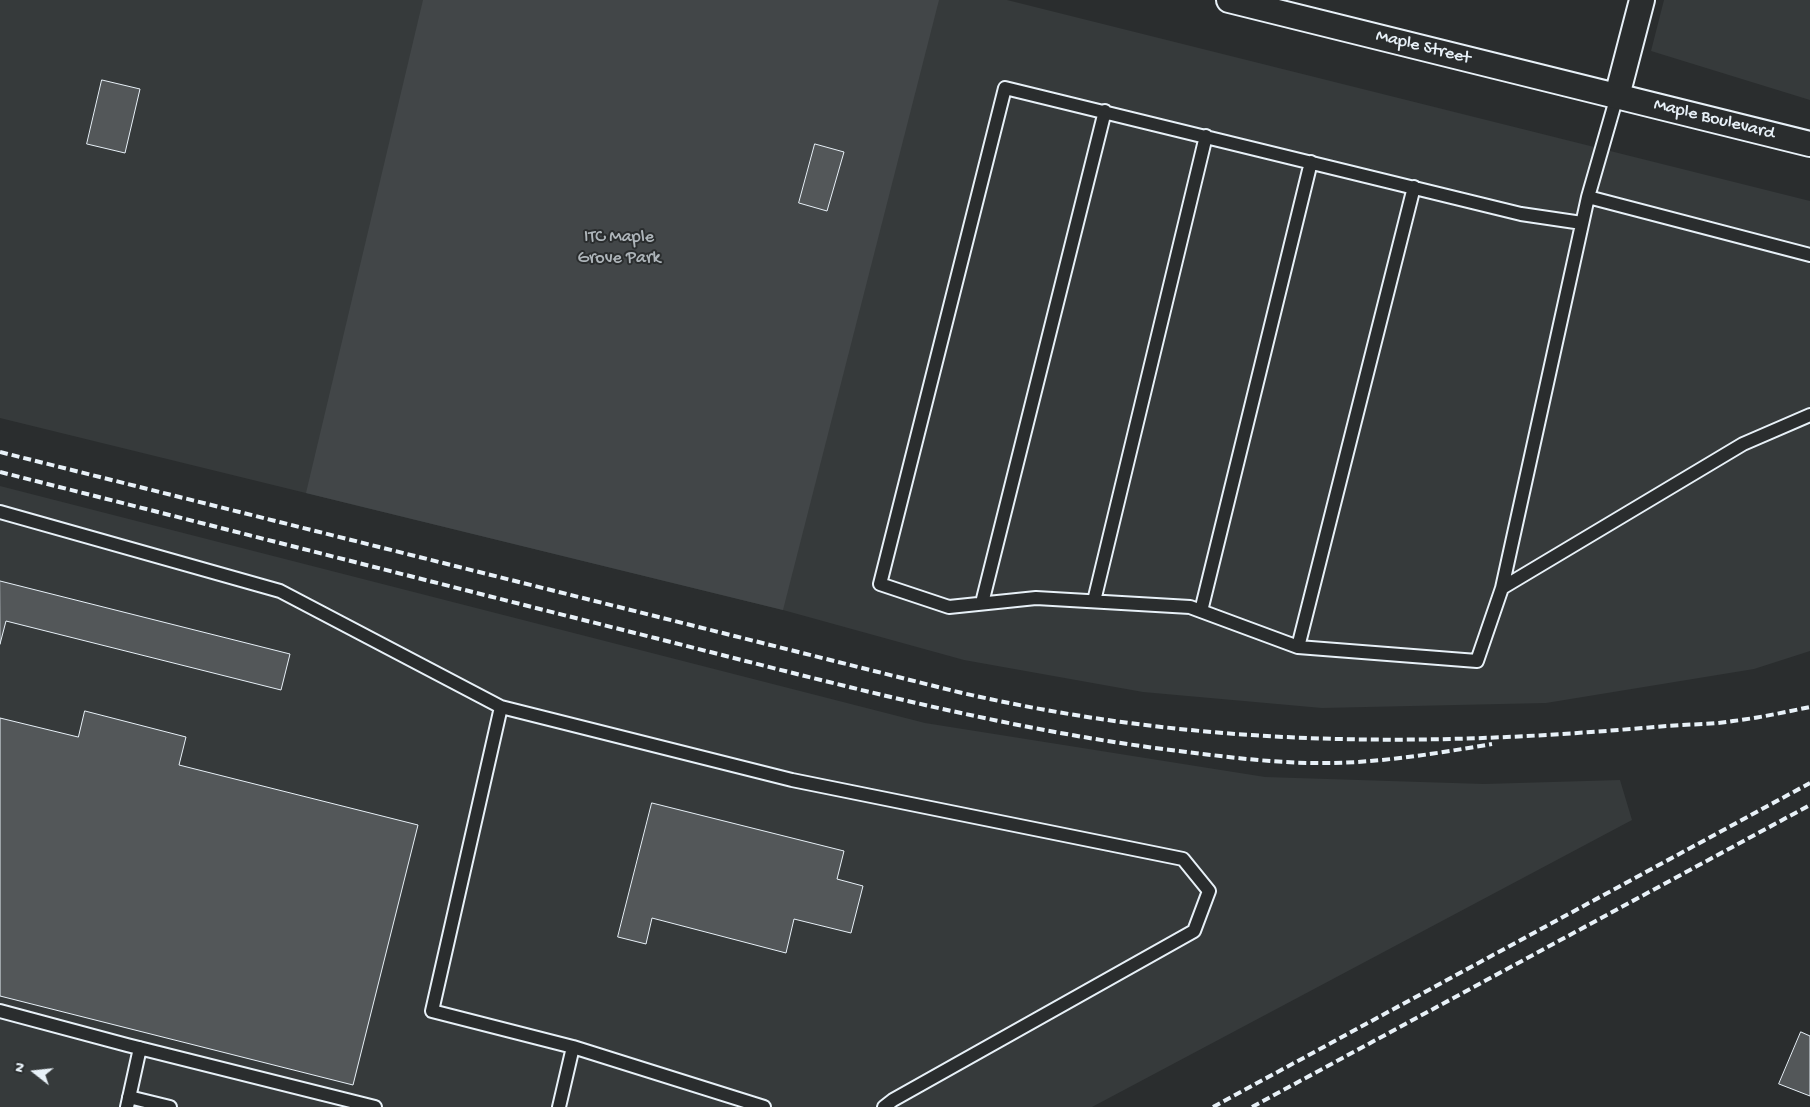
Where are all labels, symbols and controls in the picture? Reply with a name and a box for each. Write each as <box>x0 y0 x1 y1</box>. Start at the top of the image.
street label: Maple Street <box>1373 26 1473 70</box>
street label: Maple Boulevard <box>1651 95 1777 145</box>
park label: ITC Maple Grove Park <box>578 227 660 270</box>
north arrow <box>10 1047 60 1097</box>
text: N <box>11 1061 30 1074</box>

